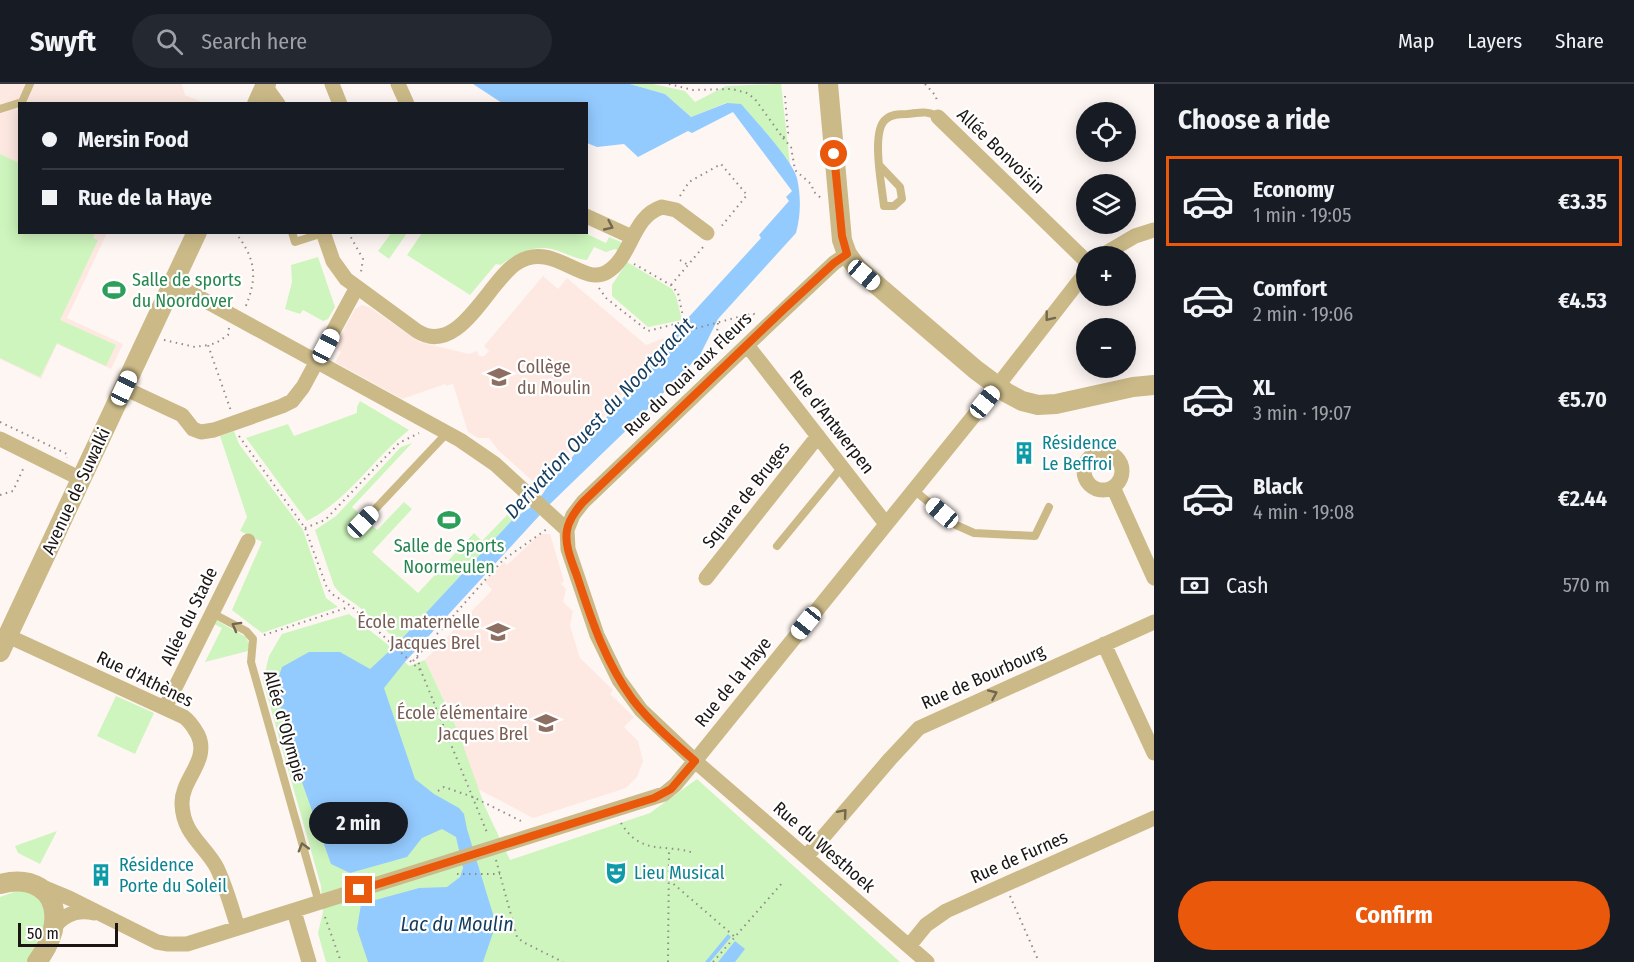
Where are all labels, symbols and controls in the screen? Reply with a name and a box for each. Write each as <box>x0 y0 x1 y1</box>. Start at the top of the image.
search box <box>132 14 552 68</box>
text: Swyft <box>30 25 96 58</box>
icon: search <box>153 25 186 58</box>
text: Search here <box>201 28 307 55</box>
text: Map <box>1398 28 1434 54</box>
text: Layers <box>1467 28 1522 54</box>
text: Share <box>1555 28 1604 54</box>
map controls <box>1076 102 1136 378</box>
button: locate <box>1076 102 1136 162</box>
street label: Allée Bonvoisin <box>953 104 1049 198</box>
text: Choose a ride <box>1178 104 1330 136</box>
text: Mersin Food <box>78 126 189 153</box>
route start <box>820 140 847 167</box>
button: layers <box>1076 174 1136 234</box>
icon: car <box>1181 174 1235 228</box>
text: Economy <box>1253 176 1334 203</box>
text: Rue de la Haye <box>78 184 212 211</box>
text: €3.35 <box>1558 188 1607 215</box>
text: 1 min · 19:05 <box>1253 203 1351 227</box>
one-way arrow <box>603 219 614 231</box>
button: + <box>1076 246 1136 306</box>
car <box>844 257 884 293</box>
place label: Salle de sports du Noordover <box>132 269 242 312</box>
icon: car <box>1181 273 1235 327</box>
text: Comfort <box>1253 275 1327 302</box>
sports icon: Salle de sports du Noordover <box>101 277 127 303</box>
text: €4.53 <box>1558 287 1607 314</box>
text: 2 min · 19:06 <box>1253 302 1353 326</box>
street label: Rue du Quai aux Fleurs <box>620 307 757 441</box>
one-way arrow <box>1046 311 1057 322</box>
water label: Derivation Ouest du Noortgracht <box>500 312 699 523</box>
button: − <box>1076 318 1136 378</box>
car <box>310 326 342 366</box>
place label: Collège du Moulin <box>517 356 591 399</box>
school or university icon: Collège du Moulin <box>486 364 512 390</box>
street label: Rue d'Antwerpen <box>785 366 879 478</box>
car <box>108 368 140 408</box>
icon: car <box>1181 372 1235 426</box>
text: XL <box>1253 374 1275 401</box>
car <box>967 382 1003 422</box>
text: €5.70 <box>1558 386 1607 413</box>
text: 3 min · 19:07 <box>1253 401 1351 425</box>
street label: Avenue de Suwalki <box>37 424 115 558</box>
place label: Résidence Le Beffroi <box>1042 432 1117 475</box>
street label: Square de Bruges <box>698 437 794 553</box>
building icon: Résidence Le Beffroi <box>1011 440 1037 466</box>
icon: car <box>1181 471 1235 525</box>
text: Black <box>1253 473 1303 500</box>
text: €2.44 <box>1558 485 1607 512</box>
car <box>922 495 962 531</box>
text: 4 min · 19:08 <box>1253 500 1354 524</box>
car <box>344 503 382 541</box>
sports icon: Salle de Sports Noormeulen <box>436 507 462 533</box>
place label: Salle de Sports Noormeulen <box>394 535 505 578</box>
street label: Allée du Stade <box>156 563 222 669</box>
icon: cash <box>1178 569 1211 602</box>
text: Cash <box>1226 572 1269 599</box>
text: 570 m <box>1563 573 1610 597</box>
car <box>788 603 824 643</box>
place label: École maternelle Jacques Brel <box>357 610 480 654</box>
school or university icon: École maternelle Jacques Brel <box>485 619 511 645</box>
one-way arrow <box>232 622 243 633</box>
street label: Rue de la Haye <box>690 633 776 731</box>
street label: Rue de Bourbourg <box>918 640 1049 714</box>
street label: Rue d'Athènes <box>93 646 197 712</box>
street label: Allée d'Olympie <box>259 668 311 784</box>
one-way arrow <box>986 689 997 701</box>
place label: École élémentaire Jacques Brel <box>397 701 528 745</box>
school or university icon: École élémentaire Jacques Brel <box>533 710 559 736</box>
street label: Rue du Westhoek <box>769 797 880 898</box>
callout: 2 min <box>310 803 409 845</box>
one-way arrow <box>836 809 847 820</box>
text: 2 min <box>336 811 381 835</box>
street label: Rue de Furnes <box>967 826 1071 888</box>
one-way arrow <box>298 842 310 853</box>
place label: Résidence Porte du Soleil <box>119 854 227 897</box>
theatre icon: Lieu Musical <box>603 860 629 886</box>
building icon: Résidence Porte du Soleil <box>88 862 114 888</box>
place label: Lieu Musical <box>634 862 725 884</box>
route end <box>345 876 372 903</box>
button: Confirm <box>1178 881 1610 950</box>
water label: Lac du Moulin <box>400 912 514 936</box>
scale bar <box>18 920 118 948</box>
text: 50 m <box>27 924 59 943</box>

